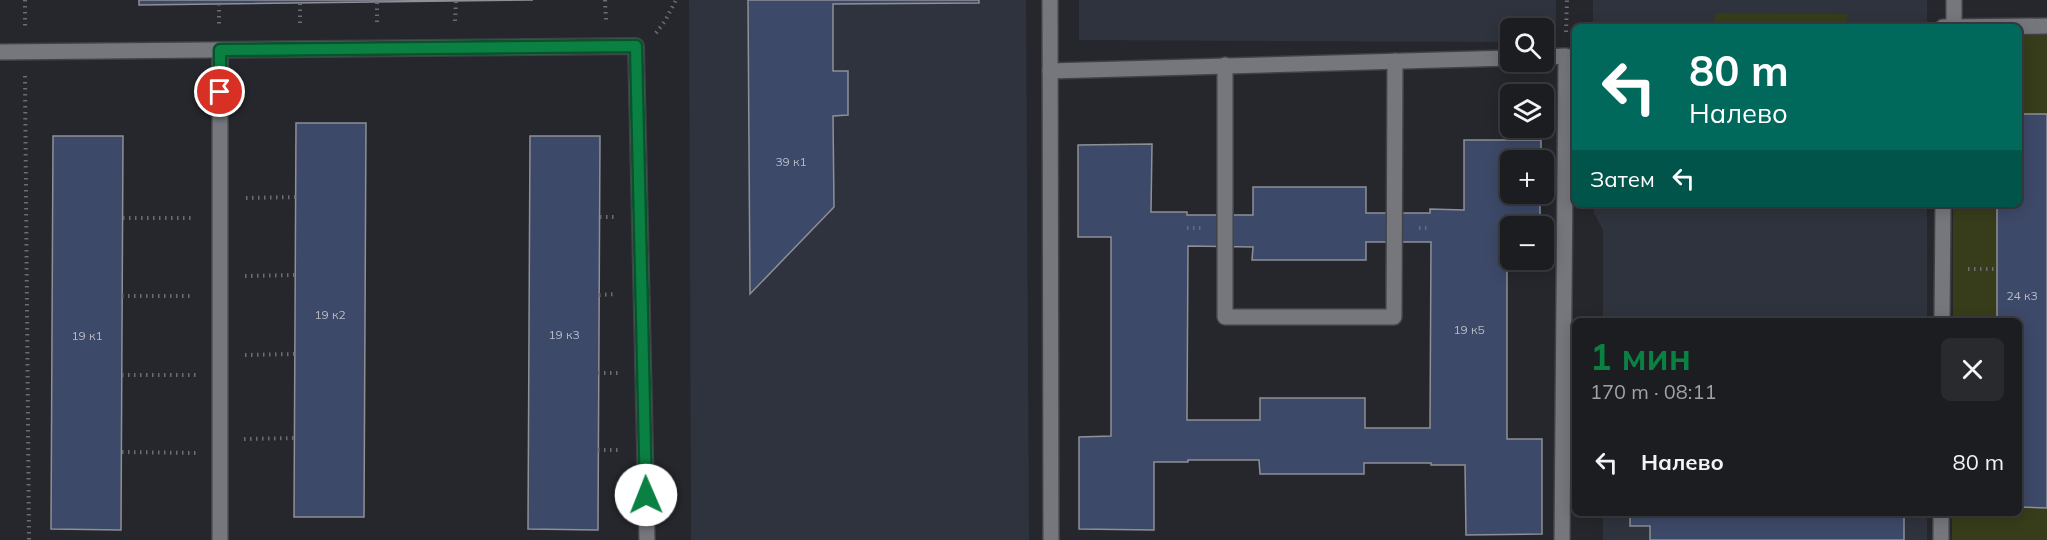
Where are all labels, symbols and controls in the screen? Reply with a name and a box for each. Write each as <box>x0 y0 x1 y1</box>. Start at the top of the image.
map controls <box>1500 18 1554 270</box>
button: search <box>1500 18 1554 72</box>
text: 80 m <box>1689 44 1789 97</box>
icon: left <box>1590 48 1668 126</box>
pin <box>194 66 245 117</box>
icon: arrive <box>203 75 236 108</box>
button: layers <box>1500 84 1554 138</box>
text: Налево <box>1689 96 1788 130</box>
button: + <box>1500 150 1554 204</box>
house number: 39 к1 <box>775 154 807 169</box>
icon: left <box>1667 162 1700 195</box>
text: Затем <box>1590 165 1655 193</box>
button: − <box>1500 216 1554 270</box>
house number: 24 к3 <box>2006 288 2038 303</box>
house number: 19 к2 <box>314 307 346 322</box>
house number: 19 к5 <box>1453 322 1485 337</box>
house number: 19 к3 <box>548 327 580 342</box>
house number: 19 к1 <box>71 328 103 343</box>
text: 1 мин <box>1590 334 1691 379</box>
button: close <box>1941 338 2004 401</box>
text: 170 m · 08:11 <box>1590 379 1716 404</box>
icon: left <box>1590 446 1623 479</box>
text: Налево <box>1641 448 1724 476</box>
text: 80 m <box>1953 448 2004 476</box>
position arrow <box>614 463 678 527</box>

